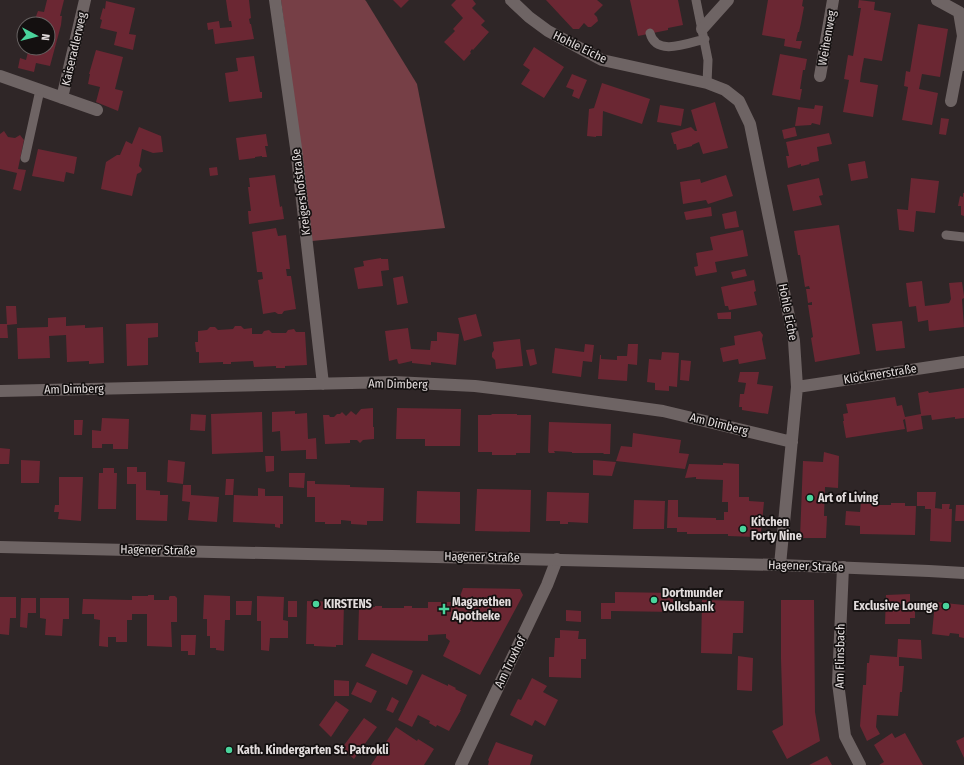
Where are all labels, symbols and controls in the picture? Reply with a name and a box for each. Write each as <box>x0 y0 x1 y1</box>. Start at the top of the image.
street label: Weihenweg <box>815 9 839 67</box>
street label: Kaiseradlerweg <box>59 11 89 87</box>
north arrow <box>16 16 56 56</box>
street label: Hohle Eiche <box>551 28 609 66</box>
text: N <box>39 33 52 41</box>
street label: Kreigershofstraße <box>289 148 313 236</box>
street label: Hohle Eiche <box>776 282 800 342</box>
street label: Klöcknerstraße <box>842 361 918 387</box>
street label: Am Dimberg <box>368 376 428 392</box>
street label: Am Dimberg <box>44 381 104 397</box>
street label: Am Dimberg <box>688 410 750 438</box>
place label: Art of Living <box>817 491 878 505</box>
marker: Art of Living <box>805 493 815 503</box>
place label: Kitchen Forty Nine <box>751 515 802 543</box>
marker: Kitchen Forty Nine <box>738 524 748 534</box>
street label: Hagener Straße <box>120 542 196 558</box>
street label: Hagener Straße <box>444 549 520 565</box>
street label: Hagener Straße <box>768 558 844 574</box>
place label: Dortmunder Volksbank <box>661 586 723 614</box>
place label: Magarethen Apotheke <box>451 595 511 623</box>
marker: Dortmunder Volksbank <box>649 595 659 605</box>
place label: KIRSTENS <box>324 597 372 611</box>
marker: KIRSTENS <box>311 599 321 609</box>
place label: Exclusive Lounge <box>854 599 938 613</box>
marker: Exclusive Lounge <box>941 601 951 611</box>
marker: Magarethen Apotheke <box>439 604 449 614</box>
street label: Am Flinsbach <box>832 623 848 689</box>
street label: Am Truxhof <box>492 633 529 690</box>
place label: Kath. Kindergarten St. Patrokli <box>237 743 389 757</box>
marker: Kath. Kindergarten St. Patrokli <box>224 745 234 755</box>

